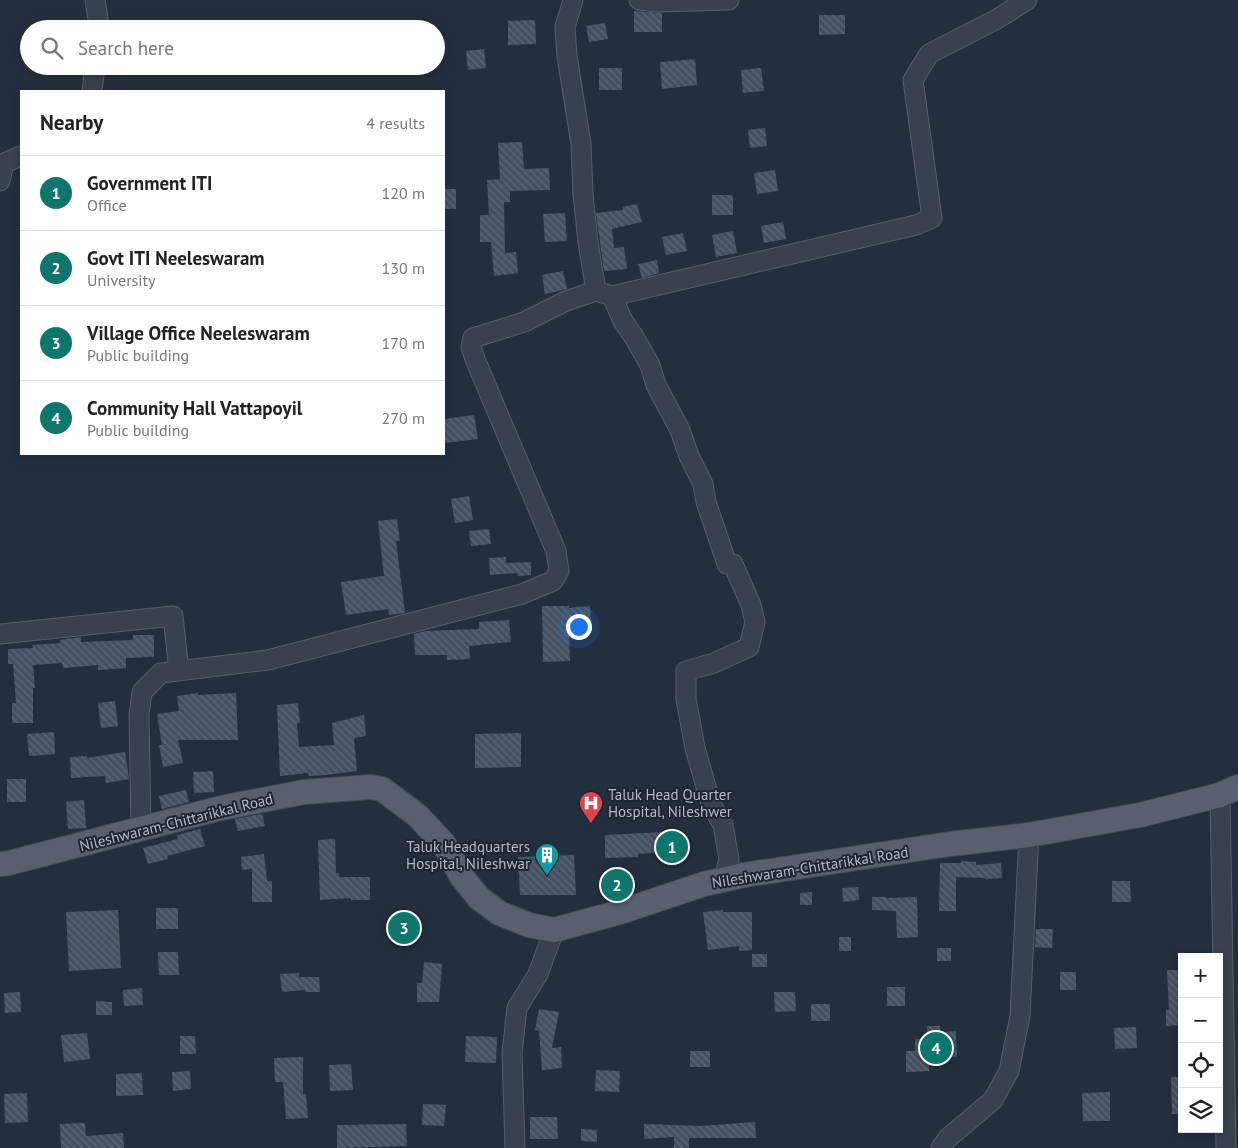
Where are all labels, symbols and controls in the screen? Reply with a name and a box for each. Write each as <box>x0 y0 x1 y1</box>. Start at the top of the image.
search box <box>20 20 445 75</box>
icon: search <box>38 34 66 62</box>
text: Search here <box>78 36 174 60</box>
text: Nearby <box>40 109 103 136</box>
text: 4 results <box>366 113 425 133</box>
text: Government ITI <box>87 171 213 195</box>
text: 1 <box>51 183 61 203</box>
text: 120 m <box>382 183 425 203</box>
text: Office <box>87 195 127 215</box>
text: Govt ITI Neeleswaram <box>87 246 265 270</box>
text: 2 <box>51 258 61 278</box>
text: 130 m <box>382 258 425 278</box>
text: University <box>87 270 155 290</box>
text: Village Office Neeleswaram <box>87 321 310 345</box>
text: 3 <box>51 333 61 353</box>
text: 170 m <box>382 333 425 353</box>
text: Public building <box>87 345 189 365</box>
text: Community Hall Vattapoyil <box>87 396 302 420</box>
text: 4 <box>51 408 61 428</box>
text: 270 m <box>382 408 425 428</box>
text: Public building <box>87 420 189 440</box>
your location <box>566 614 592 640</box>
place label: Taluk Head Quarter Hospital, Nileshwer <box>608 785 732 821</box>
street label: Nileshwaram-Chittarikkal Road <box>77 789 275 855</box>
hospital icon: Taluk Head Quarter Hospital, Nileshwer <box>578 790 604 824</box>
pin: 1 <box>656 828 688 866</box>
place label: Taluk Headquarters Hospital, Nileshwar <box>406 837 530 873</box>
building icon: Taluk Headquarters Hospital, Nileshwar <box>534 842 560 876</box>
street label: Nileshwaram-Chittarikkal Road <box>710 842 910 892</box>
pin: 2 <box>601 866 633 904</box>
pin: 3 <box>388 909 420 947</box>
map controls <box>1178 953 1223 1133</box>
button: + <box>1178 953 1223 998</box>
button: − <box>1178 998 1223 1043</box>
pin: 4 <box>920 1029 952 1067</box>
button: locate <box>1178 1043 1223 1088</box>
button: layers <box>1178 1088 1223 1133</box>

